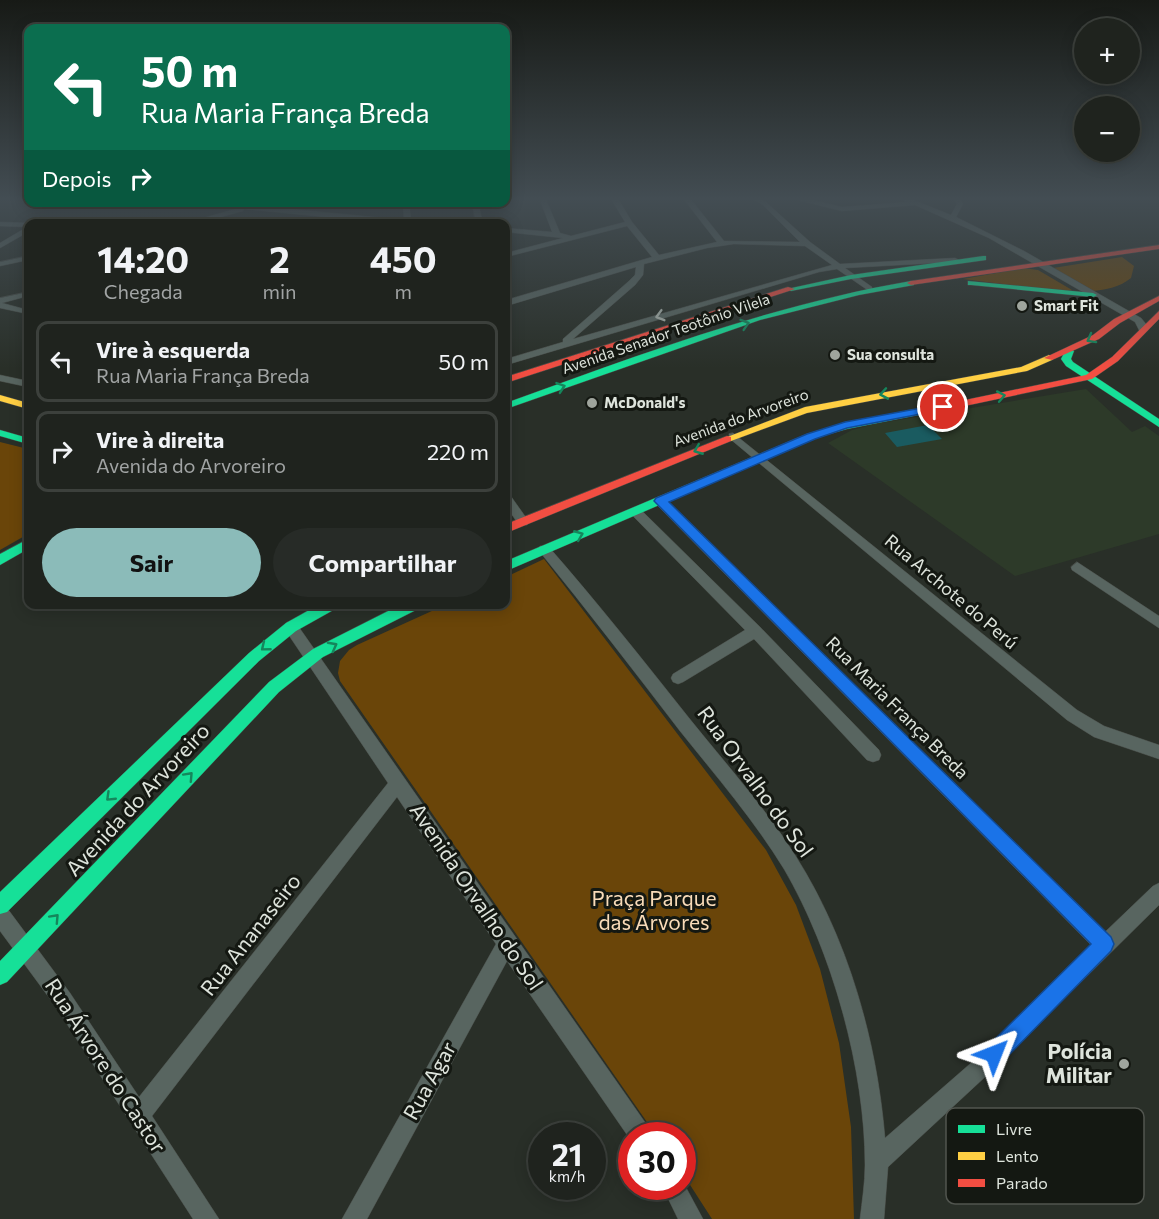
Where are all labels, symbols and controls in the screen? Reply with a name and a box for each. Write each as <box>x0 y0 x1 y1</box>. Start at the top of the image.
map controls <box>1074 18 1140 162</box>
button: + <box>1074 18 1140 84</box>
text: 50 m <box>141 44 238 96</box>
icon: left <box>42 48 120 126</box>
text: Rua Maria França Breda <box>141 96 430 129</box>
button: − <box>1074 96 1140 162</box>
icon: right <box>124 162 157 195</box>
text: Depois <box>42 165 112 192</box>
text: 14:20 <box>97 236 189 280</box>
text: 2 <box>269 236 290 280</box>
text: 450 <box>370 236 437 280</box>
text: Chegada <box>104 279 183 303</box>
text: min <box>263 279 297 303</box>
text: m <box>395 279 412 303</box>
street label: Avenida Senador Teotônio Vilela <box>559 289 772 377</box>
place label: Smart Fit <box>1034 296 1099 314</box>
marker: Smart Fit <box>1015 299 1029 313</box>
one-way arrow <box>655 309 666 321</box>
one-way arrow <box>739 318 750 331</box>
one-way arrow <box>1087 332 1097 343</box>
text: Vire à esquerda <box>96 336 250 363</box>
icon: left <box>45 345 78 378</box>
place label: Sua consulta <box>847 345 934 363</box>
text: 50 m <box>439 348 489 375</box>
marker: Sua consulta <box>828 348 842 362</box>
text: Rua Maria França Breda <box>96 363 310 387</box>
one-way arrow <box>555 381 566 394</box>
pin <box>917 381 968 432</box>
street label: Avenida do Arvoreiro <box>671 384 811 450</box>
one-way arrow <box>880 387 890 400</box>
icon: arrive <box>926 390 959 423</box>
one-way arrow <box>996 390 1006 403</box>
place label: McDonald's <box>604 393 685 411</box>
marker: McDonald's <box>585 396 599 410</box>
text: Vire à direita <box>96 426 224 453</box>
icon: right <box>45 435 78 468</box>
text: 220 m <box>427 438 489 465</box>
one-way arrow <box>693 443 704 455</box>
text: Avenida do Arvoreiro <box>96 453 286 477</box>
button: Sair <box>42 528 261 597</box>
button: Compartilhar <box>273 528 492 597</box>
street label: Rua Archote do Perú <box>881 529 1022 653</box>
one-way arrow <box>573 530 584 542</box>
street label: Rua Maria França Breda <box>822 631 974 783</box>
one-way arrow <box>261 640 272 651</box>
one-way arrow <box>326 641 337 653</box>
street label: Rua Orvalho do Sol <box>693 701 819 862</box>
street label: Avenida do Arvoreiro <box>60 718 214 880</box>
one-way arrow <box>182 772 193 782</box>
one-way arrow <box>107 790 118 801</box>
street label: Avenida Orvalho do Sol <box>405 798 549 994</box>
street label: Rua Ananaseiro <box>194 868 305 1000</box>
park label: Praça Parque das Árvores <box>592 885 717 934</box>
one-way arrow <box>48 914 59 924</box>
street label: Rua Árvore do Castor <box>41 973 172 1157</box>
position arrow <box>962 1022 1026 1086</box>
street label: Rua Agar <box>397 1037 460 1124</box>
place label: Polícia Militar <box>1046 1038 1112 1087</box>
marker: Polícia Militar <box>1117 1057 1131 1071</box>
legend <box>946 1108 1144 1204</box>
text: Livre <box>996 1119 1032 1138</box>
speed limit sign: 30 <box>618 1122 696 1200</box>
text: 21 <box>552 1135 582 1172</box>
text: Lento <box>996 1146 1039 1165</box>
text: km/h <box>549 1167 585 1185</box>
text: Parado <box>996 1173 1048 1192</box>

